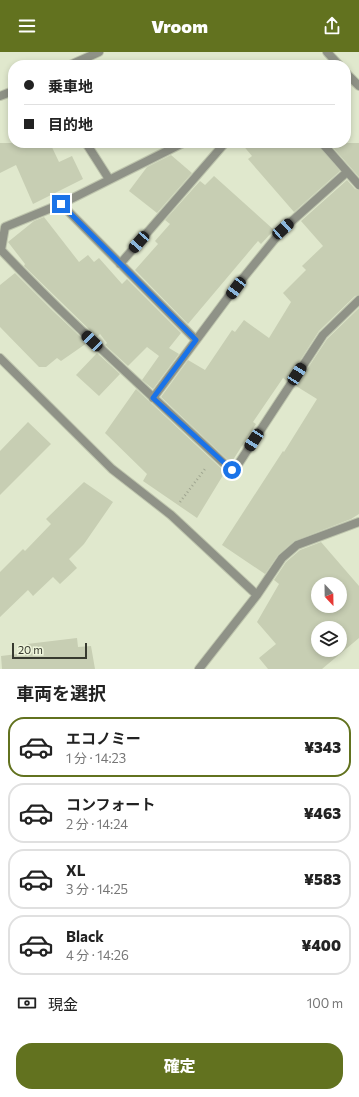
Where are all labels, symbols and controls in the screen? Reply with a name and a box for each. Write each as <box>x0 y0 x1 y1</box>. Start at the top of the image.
icon: menu <box>16 15 38 37</box>
text: Vroom <box>151 15 208 37</box>
icon: share <box>321 15 343 37</box>
text: 乗車地 <box>48 77 93 95</box>
text: 目的地 <box>48 115 93 133</box>
route end <box>52 195 70 213</box>
car <box>270 217 296 241</box>
car <box>127 229 151 255</box>
car <box>224 275 248 301</box>
car <box>79 328 105 354</box>
car <box>285 361 309 387</box>
car <box>242 427 266 453</box>
route start <box>223 461 241 479</box>
north arrow <box>311 577 347 613</box>
map controls <box>311 577 347 657</box>
button: layers <box>311 621 347 657</box>
scale bar <box>12 641 87 660</box>
text: 20 m <box>18 643 43 656</box>
text: 車両を選択 <box>16 682 106 704</box>
icon: car <box>18 729 54 765</box>
text: エコノミー <box>66 729 141 747</box>
text: ¥343 <box>304 738 341 756</box>
text: 1 分 · 14:23 <box>66 750 126 766</box>
icon: car <box>18 795 54 831</box>
text: コンフォート <box>66 795 156 813</box>
text: ¥463 <box>304 804 341 822</box>
text: 2 分 · 14:24 <box>66 816 128 832</box>
icon: car <box>18 861 54 897</box>
text: XL <box>66 861 85 879</box>
text: ¥583 <box>304 870 341 888</box>
text: 3 分 · 14:25 <box>66 881 128 897</box>
icon: car <box>18 927 54 963</box>
text: Black <box>66 927 104 945</box>
text: ¥400 <box>302 936 341 954</box>
text: 4 分 · 14:26 <box>66 947 129 963</box>
icon: cash <box>16 992 38 1014</box>
text: 現金 <box>48 995 78 1013</box>
text: 100 m <box>307 995 343 1011</box>
button: 確定 <box>16 1043 343 1089</box>

